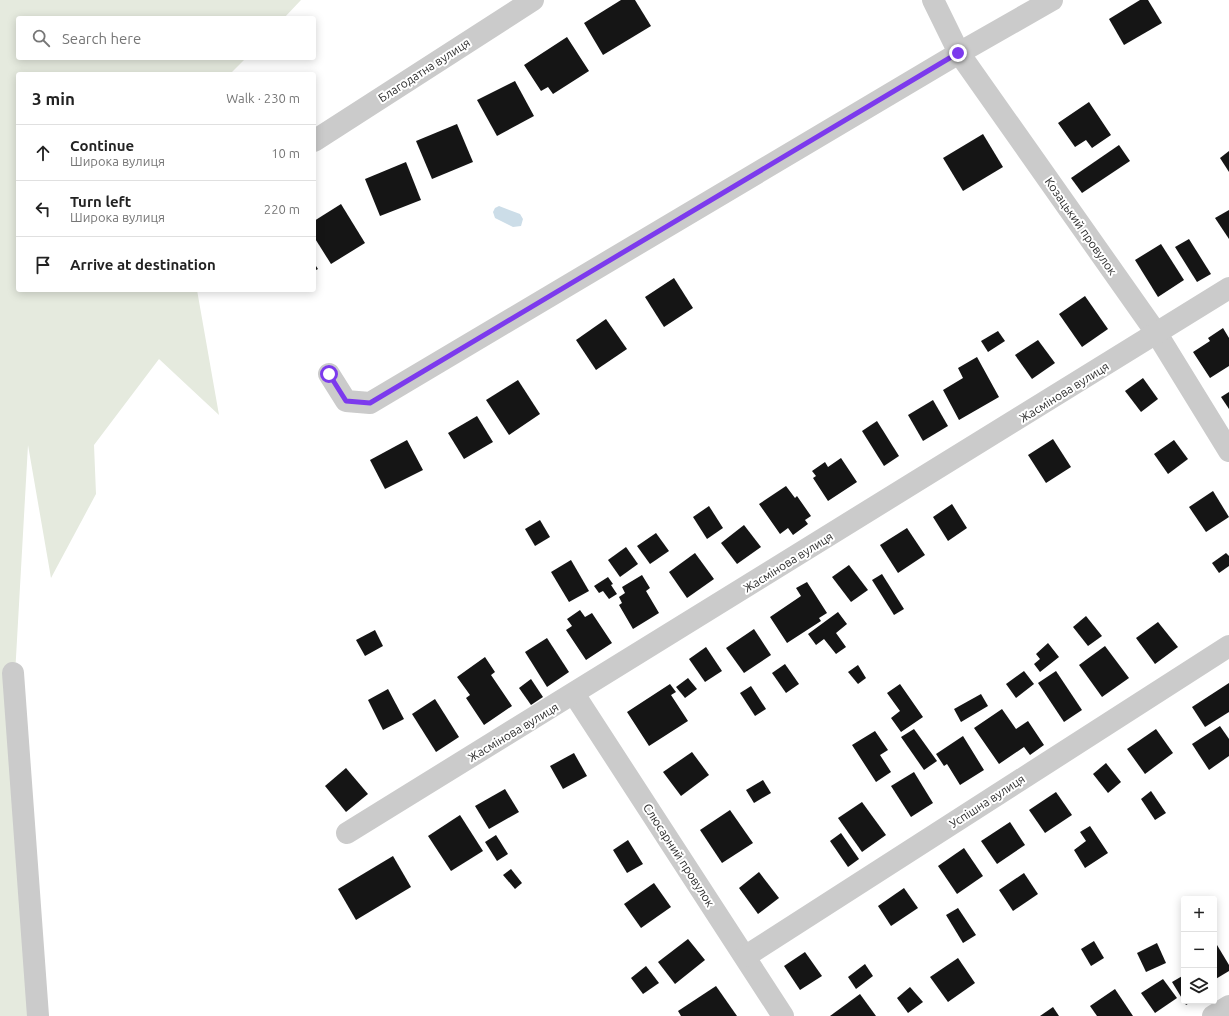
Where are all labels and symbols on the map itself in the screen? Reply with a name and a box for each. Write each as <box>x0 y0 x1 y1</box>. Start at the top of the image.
street label: Благодатна вулиця <box>376 36 472 104</box>
route end <box>949 44 967 62</box>
street label: Козацький провулок <box>1042 175 1120 277</box>
street label: Жасмінова вулиця <box>1017 359 1111 425</box>
route start <box>320 365 338 383</box>
street label: Жасмінова вулиця <box>741 529 835 595</box>
street label: Жасмінова вулиця <box>465 700 561 764</box>
street label: Успішна вулиця <box>947 772 1027 830</box>
street label: Слюсарний провулок <box>641 801 717 909</box>

